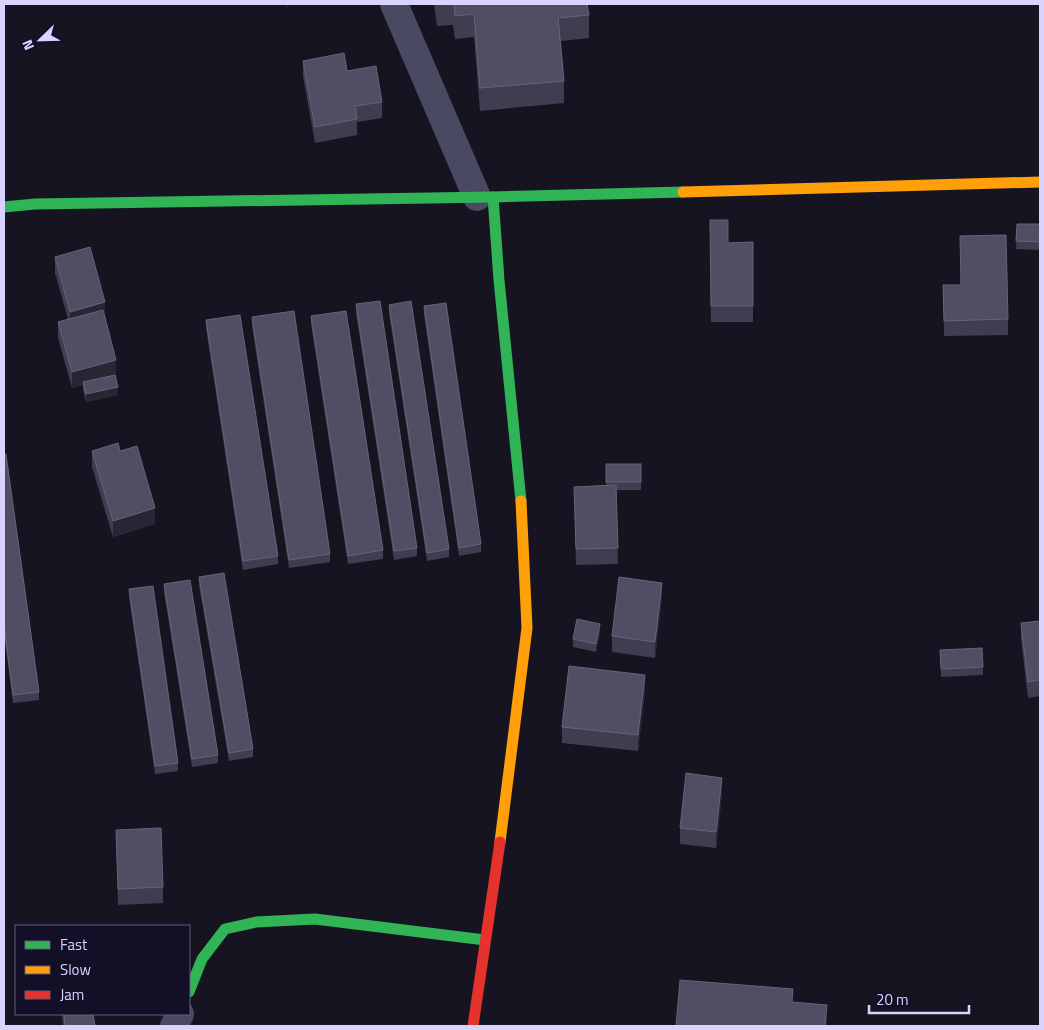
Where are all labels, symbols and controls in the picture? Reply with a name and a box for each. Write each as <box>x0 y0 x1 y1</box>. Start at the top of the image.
north arrow <box>15 15 65 65</box>
text: N <box>16 37 39 54</box>
legend <box>15 925 190 1015</box>
text: Fast <box>60 933 88 956</box>
text: Slow <box>60 958 91 981</box>
scale bar <box>869 982 969 1014</box>
text: Jam <box>60 983 84 1006</box>
text: 20 m <box>876 988 909 1011</box>

